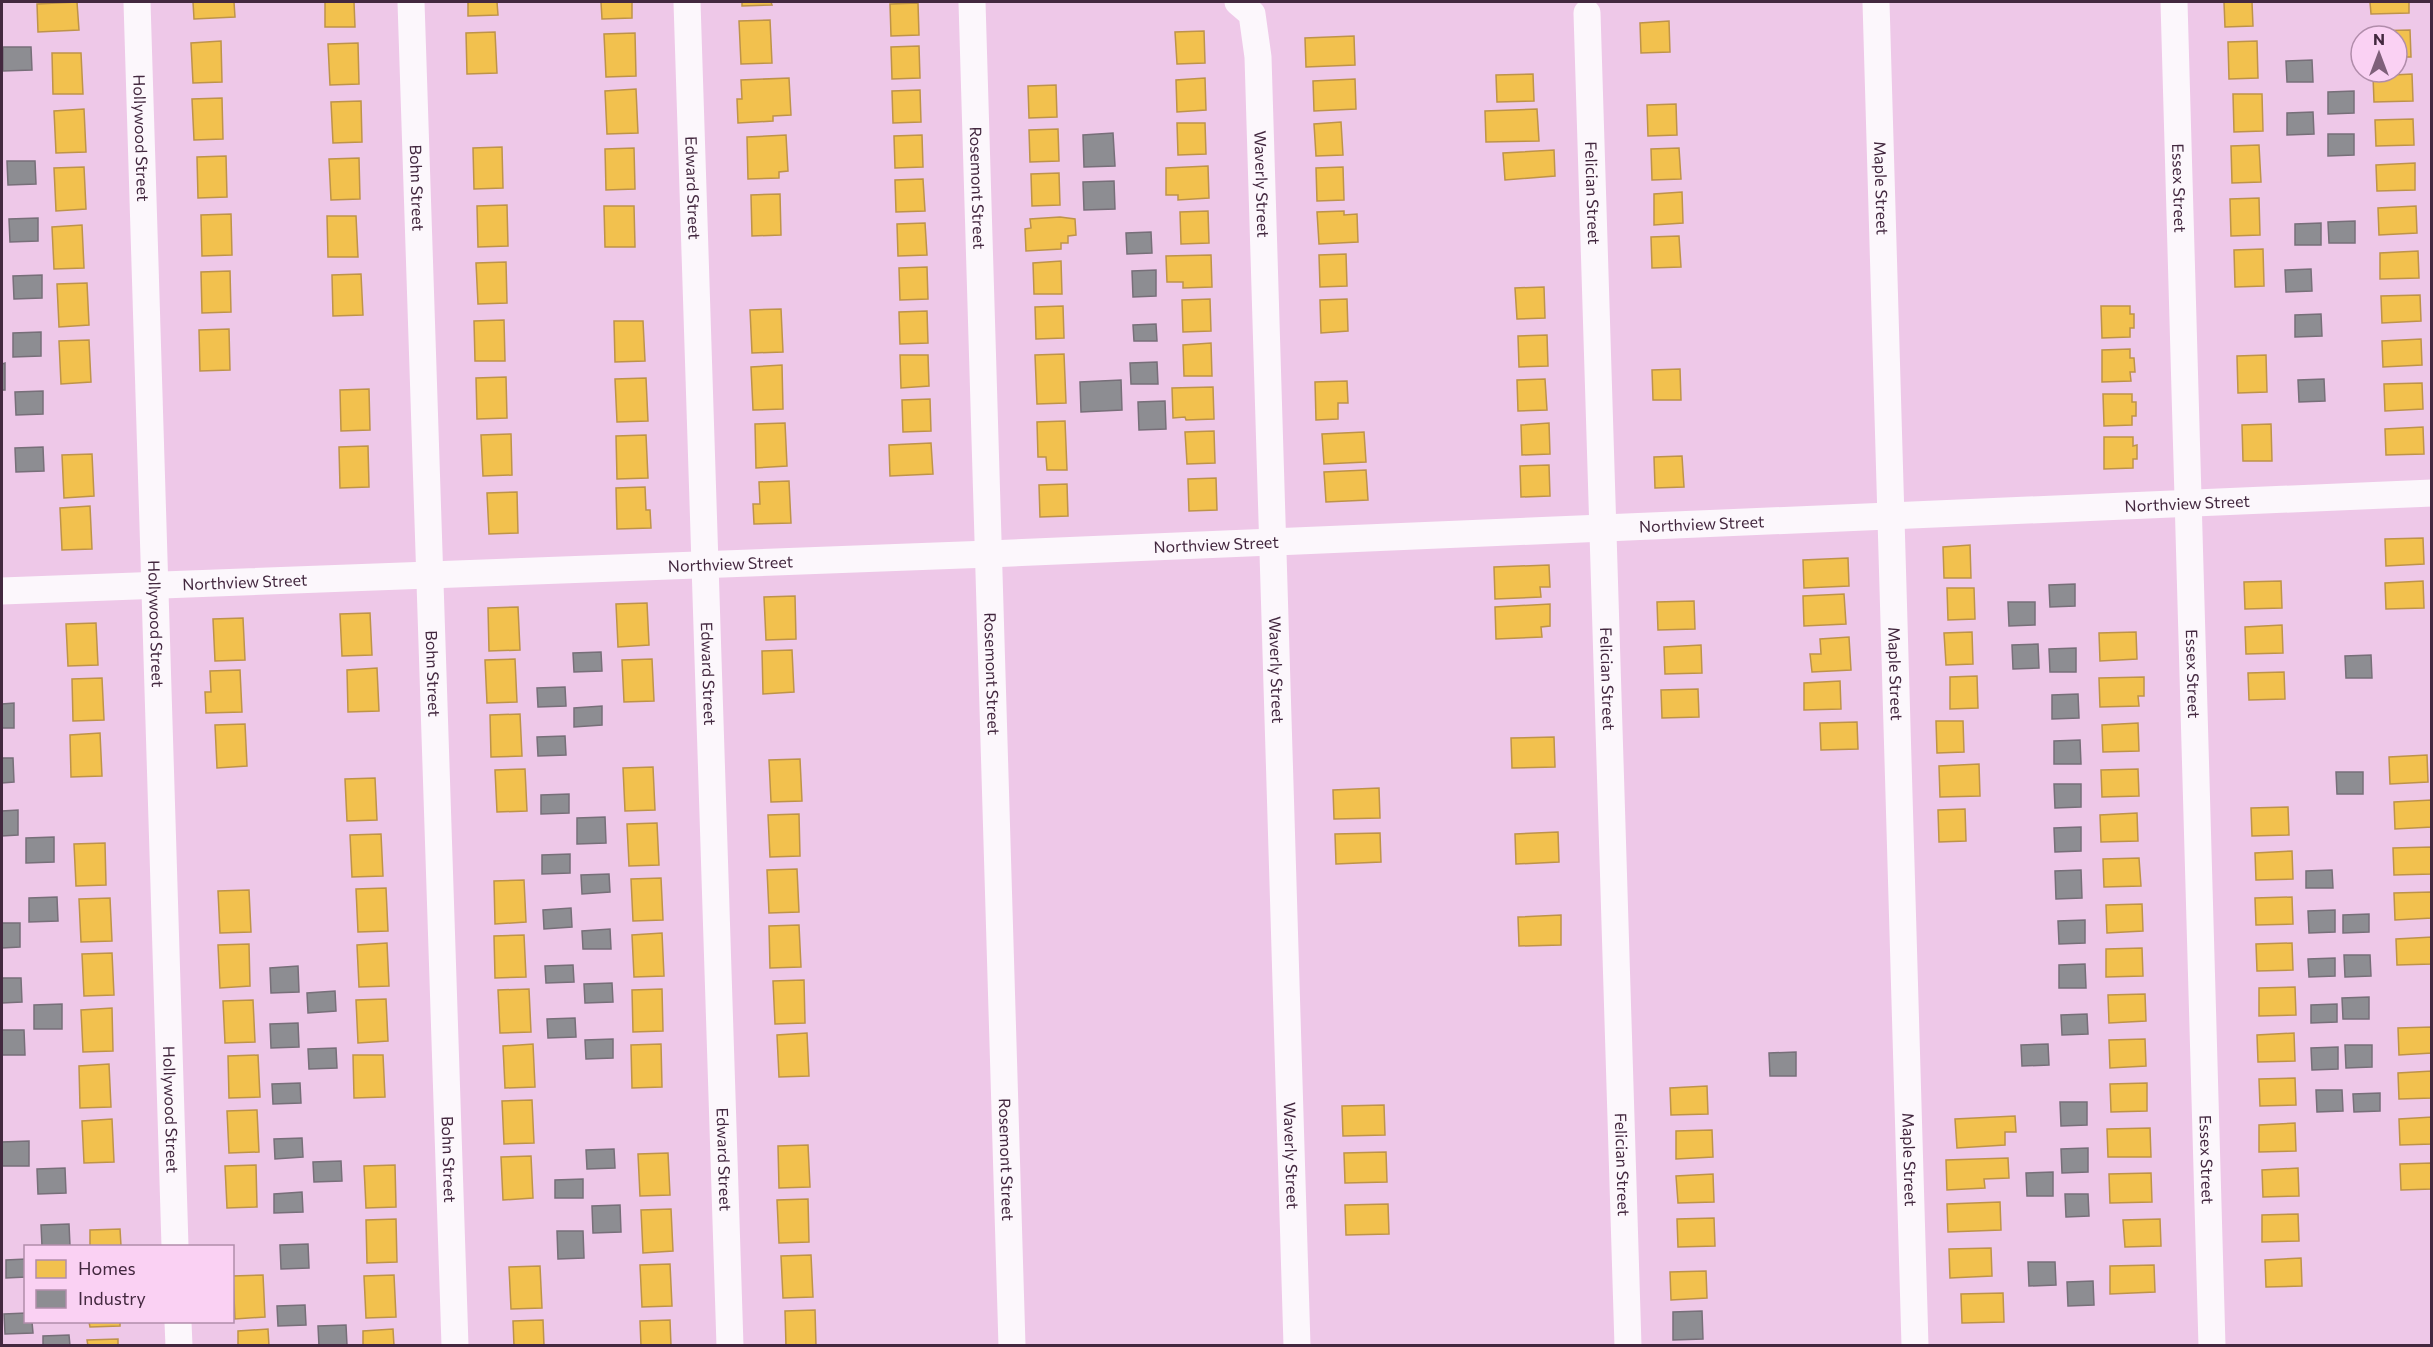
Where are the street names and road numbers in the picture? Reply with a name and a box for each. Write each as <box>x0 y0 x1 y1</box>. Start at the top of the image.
street label: Hollywood Street <box>130 74 153 202</box>
street label: Rosemont Street <box>967 126 989 250</box>
street label: Waverly Street <box>1251 130 1273 238</box>
street label: Edward Street <box>682 136 705 240</box>
street label: Felician Street <box>1582 141 1604 245</box>
street label: Maple Street <box>1871 141 1893 236</box>
street label: Essex Street <box>2169 143 2191 233</box>
street label: Bohn Street <box>407 144 429 232</box>
street label: Northview Street <box>2124 491 2251 515</box>
street label: Northview Street <box>1639 511 1765 536</box>
street label: Northview Street <box>1153 532 1280 556</box>
street label: Northview Street <box>667 551 794 575</box>
street label: Hollywood Street <box>145 560 168 688</box>
street label: Northview Street <box>182 570 308 593</box>
street label: Rosemont Street <box>981 612 1004 736</box>
street label: Waverly Street <box>1266 616 1288 724</box>
street label: Edward Street <box>698 622 720 726</box>
street label: Felician Street <box>1597 627 1619 731</box>
street label: Maple Street <box>1885 627 1907 721</box>
street label: Essex Street <box>2183 629 2204 719</box>
street label: Bohn Street <box>423 630 444 718</box>
street label: Hollywood Street <box>160 1046 183 1174</box>
street label: Rosemont Street <box>996 1098 1018 1222</box>
street label: Waverly Street <box>1281 1102 1303 1210</box>
street label: Edward Street <box>713 1107 736 1212</box>
street label: Felician Street <box>1612 1112 1634 1217</box>
street label: Maple Street <box>1899 1112 1921 1207</box>
street label: Essex Street <box>2196 1115 2218 1205</box>
street label: Bohn Street <box>438 1116 460 1203</box>

